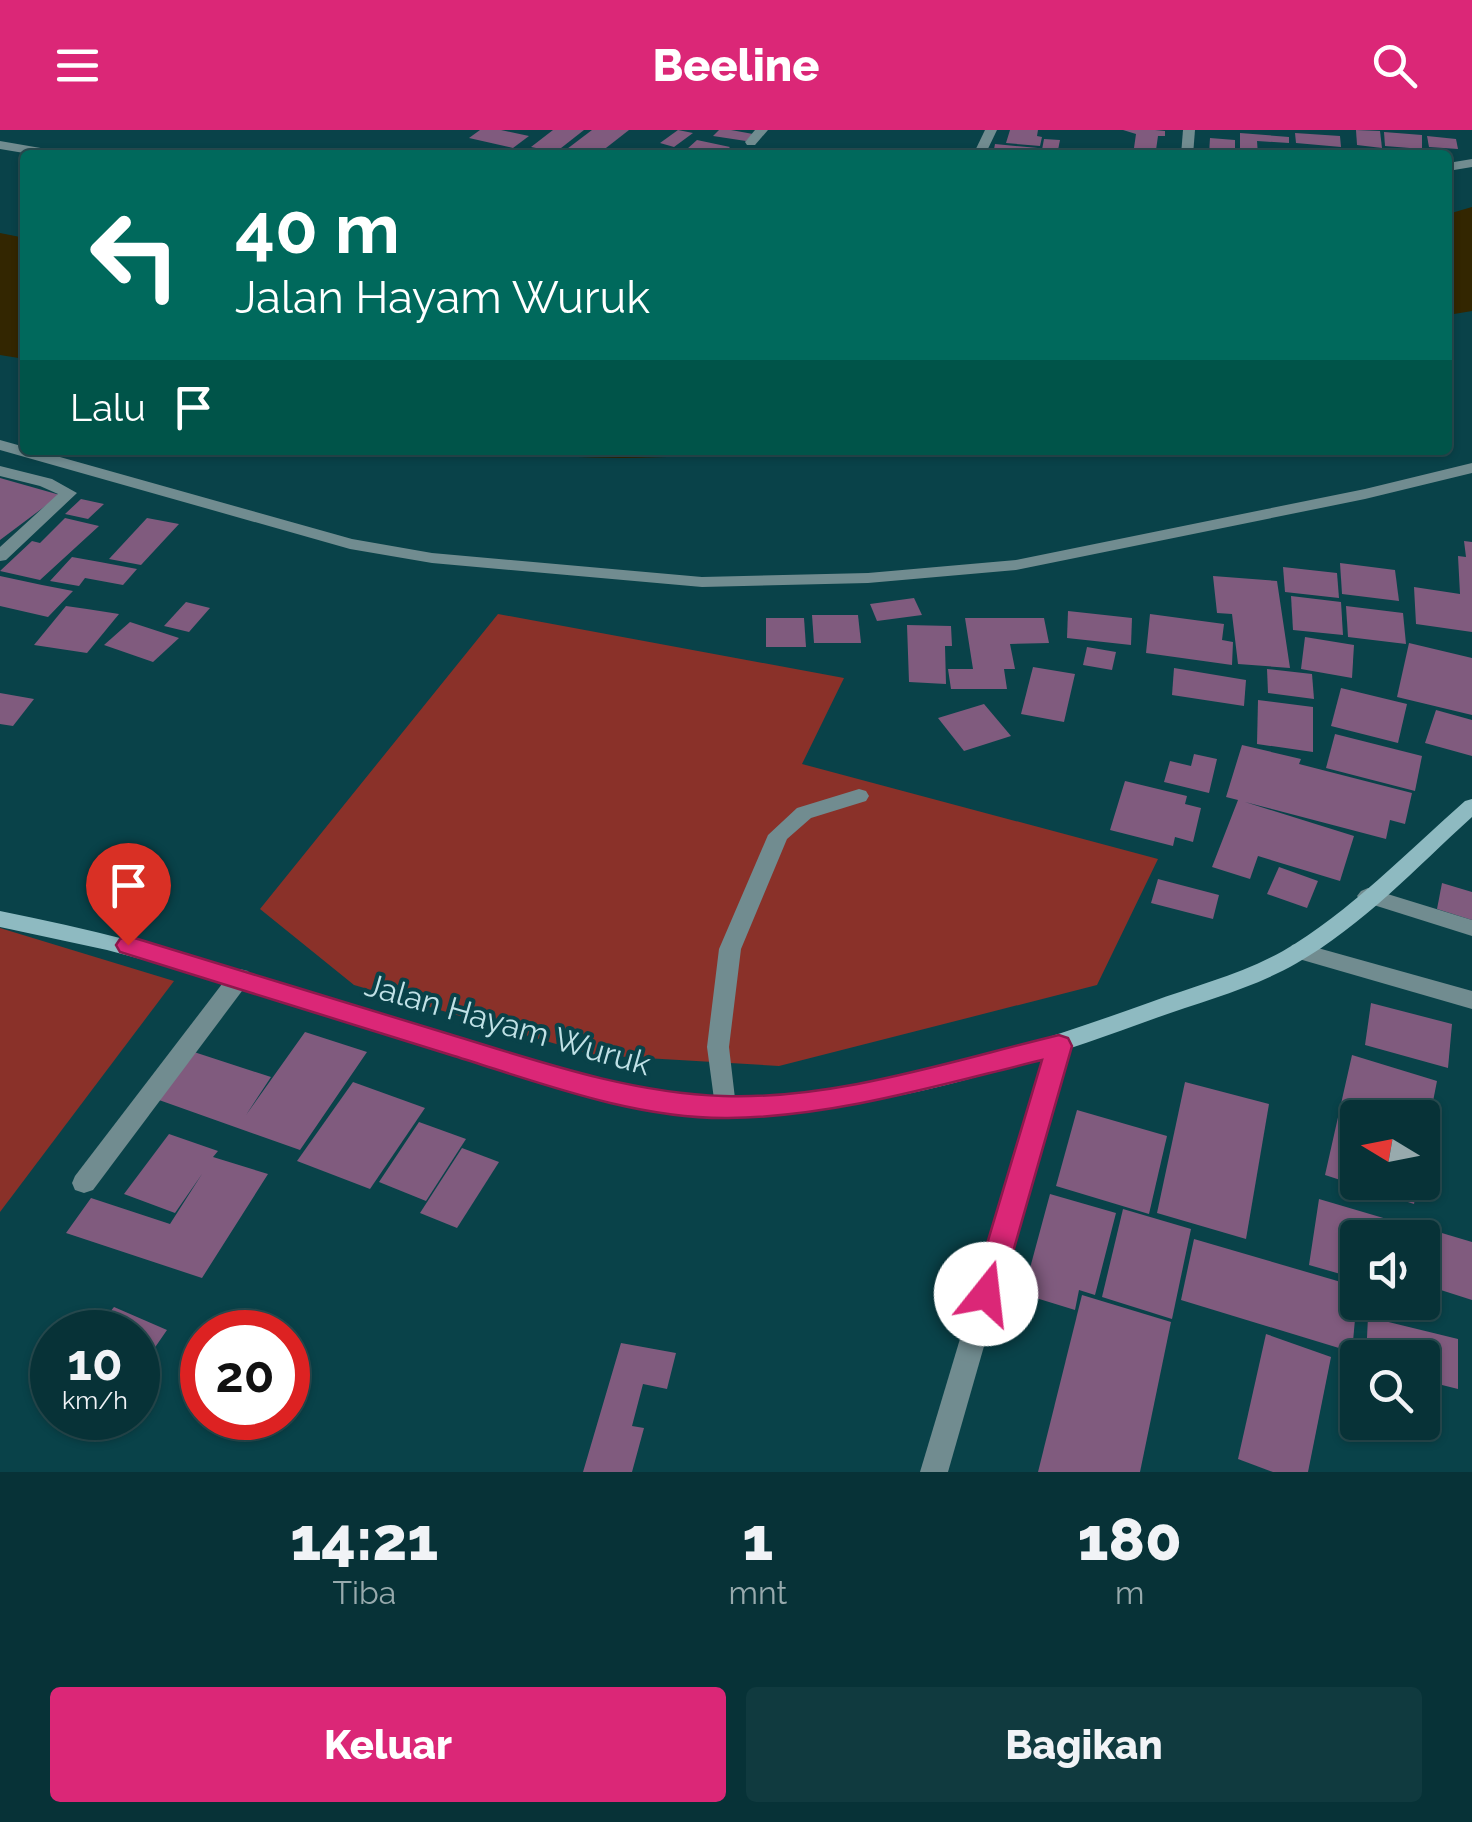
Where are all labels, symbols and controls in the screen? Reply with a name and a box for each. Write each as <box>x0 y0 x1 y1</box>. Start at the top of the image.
icon: menu <box>50 38 105 93</box>
icon: search <box>1367 38 1422 93</box>
text: Beeline <box>652 39 820 92</box>
text: 40 m <box>235 187 400 269</box>
icon: left <box>70 190 200 320</box>
text: Jalan Hayam Wuruk <box>235 271 650 324</box>
icon: arrive <box>166 380 221 435</box>
text: Lalu <box>70 385 146 430</box>
pin <box>86 843 171 946</box>
icon: arrive <box>101 858 156 913</box>
street label: Jalan Hayam Wuruk <box>361 966 655 1082</box>
north arrow <box>1340 1100 1440 1200</box>
map controls <box>1340 1100 1440 1440</box>
button: sound <box>1340 1220 1440 1320</box>
position arrow <box>934 1242 1038 1346</box>
speed limit sign: 20 <box>180 1310 310 1440</box>
text: 10 <box>67 1333 123 1392</box>
button: search <box>1340 1340 1440 1440</box>
text: km/h <box>62 1385 128 1415</box>
text: 14:21 <box>290 1504 438 1574</box>
text: 1 <box>742 1504 773 1574</box>
text: 180 <box>1077 1504 1182 1574</box>
text: Tiba <box>332 1574 396 1611</box>
text: mnt <box>729 1574 787 1611</box>
text: m <box>1115 1574 1144 1611</box>
button: Keluar <box>50 1687 726 1802</box>
button: Bagikan <box>746 1687 1422 1802</box>

